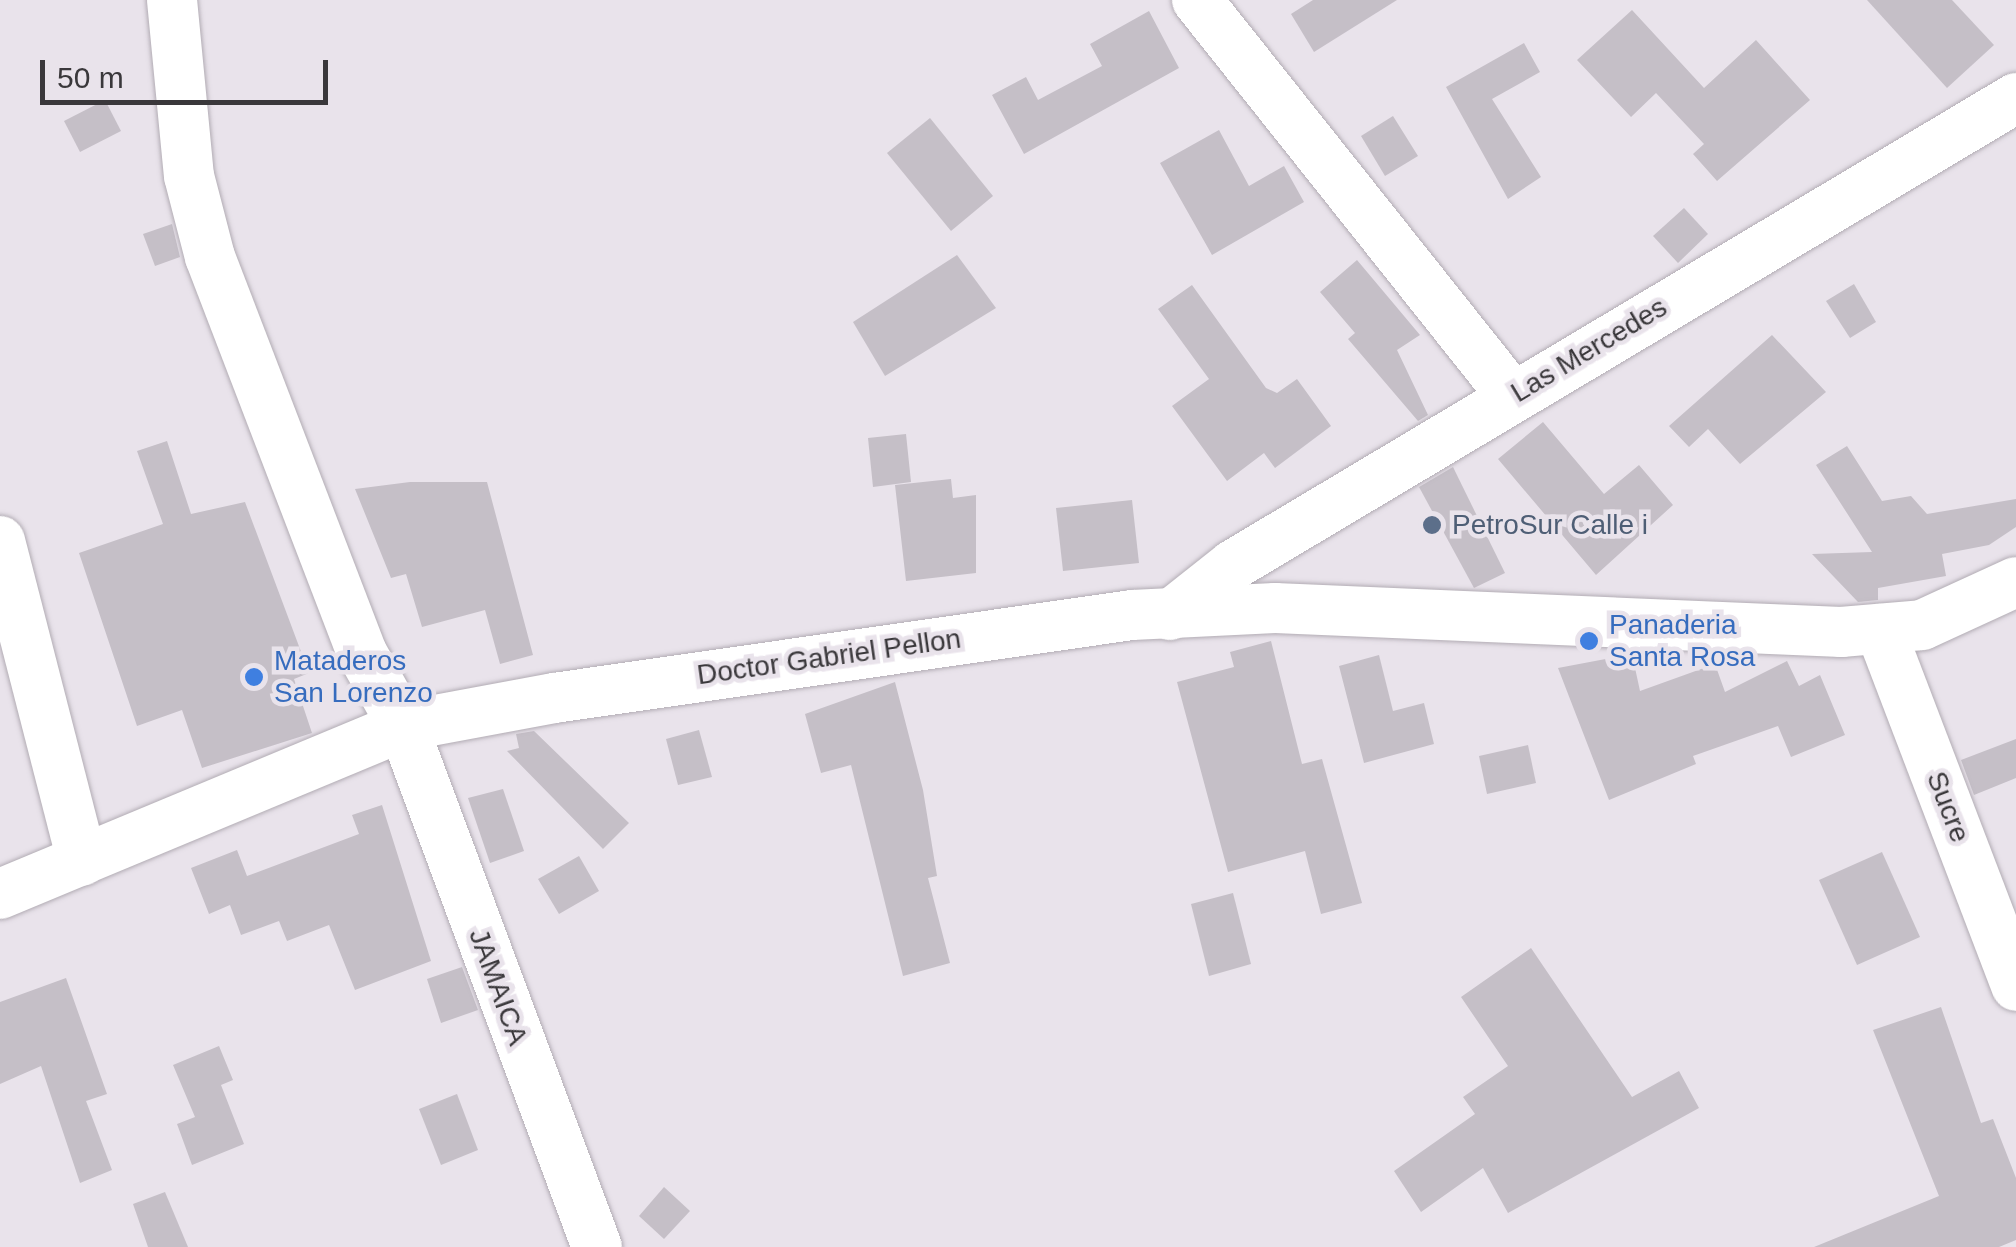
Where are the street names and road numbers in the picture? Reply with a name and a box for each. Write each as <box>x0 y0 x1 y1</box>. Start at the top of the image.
street label: Las Mercedes <box>1505 290 1673 410</box>
street label: Doctor Gabriel Pellon <box>695 622 963 692</box>
street label: Sucre <box>1919 767 1977 847</box>
street label: JAMAICA <box>461 924 535 1050</box>

